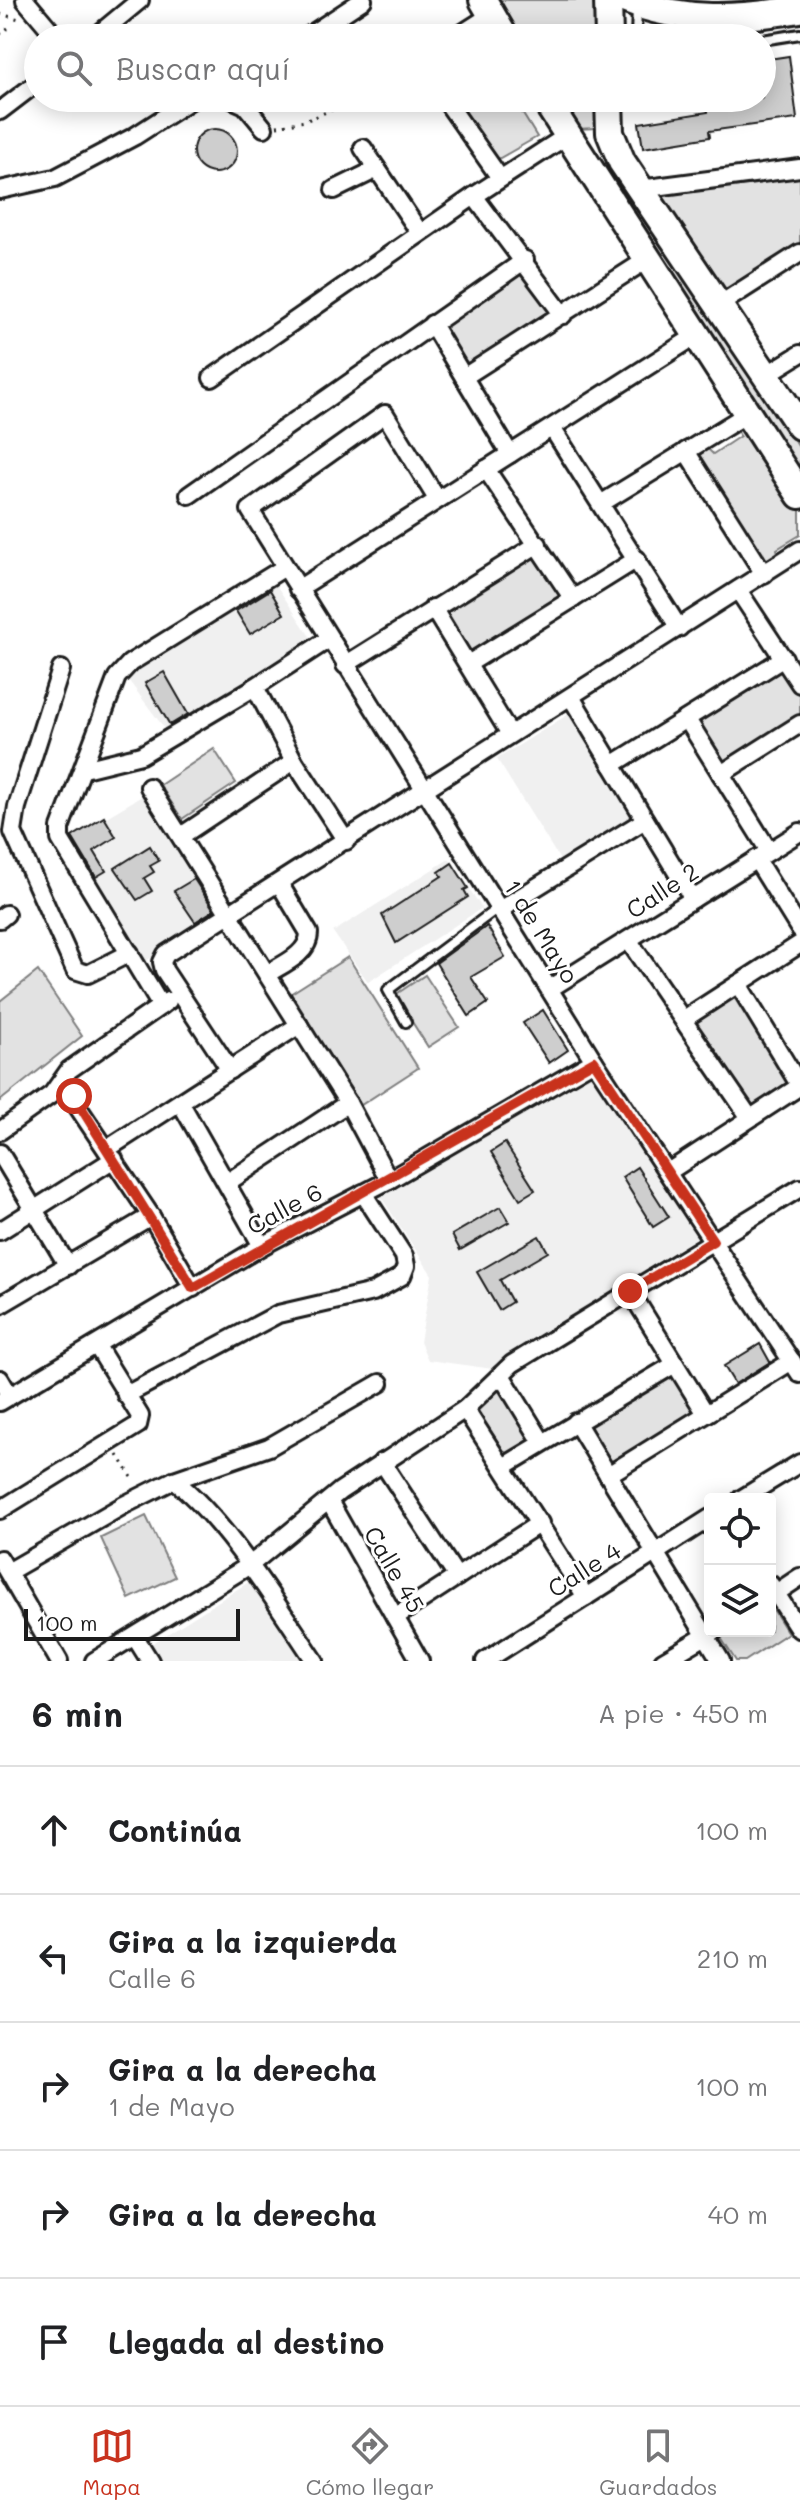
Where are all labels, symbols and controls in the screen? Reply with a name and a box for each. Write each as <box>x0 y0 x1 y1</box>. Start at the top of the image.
search box <box>24 24 776 112</box>
icon: search <box>52 46 96 90</box>
text: Buscar aquí <box>116 48 290 88</box>
street label: Calle 2 <box>620 855 704 925</box>
street label: 1 de Mayo <box>498 873 586 989</box>
route start <box>56 1078 92 1114</box>
street label: Calle 6 <box>241 1175 327 1241</box>
route end <box>612 1273 648 1309</box>
map controls <box>704 1493 776 1637</box>
button: locate <box>704 1493 776 1565</box>
street label: Calle 45 <box>358 1520 432 1618</box>
street label: Calle 4 <box>542 1534 626 1604</box>
button: layers <box>704 1565 776 1637</box>
scale bar <box>24 1605 240 1641</box>
text: 100 m <box>36 1608 98 1637</box>
text: 6 min <box>32 1691 123 1736</box>
text: A pie · 450 m <box>598 1696 768 1730</box>
icon: ahead <box>32 1808 76 1852</box>
text: Continúa <box>108 1810 242 1850</box>
text: 100 m <box>695 1813 768 1847</box>
text: Gira a la izquierda <box>108 1921 397 1961</box>
icon: left <box>32 1936 76 1980</box>
text: 210 m <box>697 1941 768 1975</box>
text: Calle 6 <box>108 1961 196 1995</box>
text: Gira a la derecha <box>108 2049 377 2089</box>
icon: right <box>32 2064 76 2108</box>
text: 100 m <box>695 2069 768 2103</box>
text: 1 de Mayo <box>108 2089 235 2123</box>
icon: right <box>32 2192 76 2236</box>
text: Gira a la derecha <box>108 2194 377 2234</box>
text: 40 m <box>708 2197 768 2231</box>
icon: arrive <box>32 2320 76 2364</box>
text: Llegada al destino <box>108 2322 384 2362</box>
tab: Mapa <box>82 2424 141 2501</box>
tab: Cómo llegar <box>306 2424 434 2501</box>
tab: Guardados <box>599 2424 718 2501</box>

